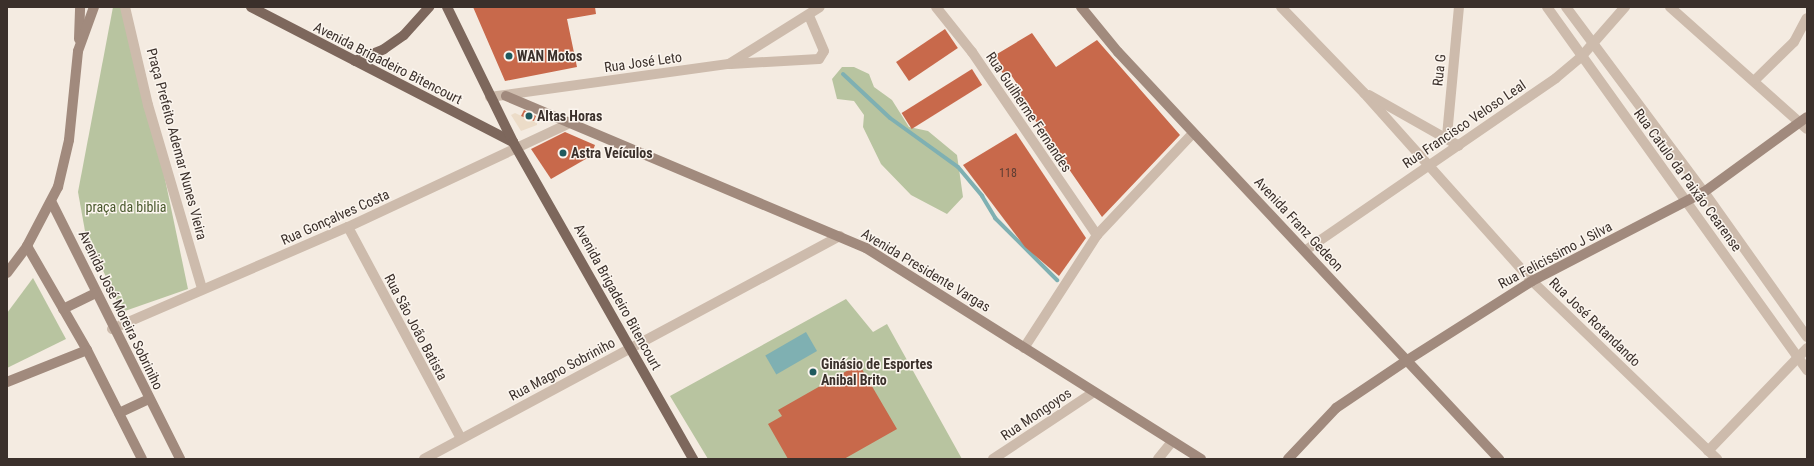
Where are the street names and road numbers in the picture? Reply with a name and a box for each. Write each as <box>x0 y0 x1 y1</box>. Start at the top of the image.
street label: Avenida Brigadeiro Bitencourt <box>311 18 465 108</box>
street label: Praça Prefeito Ademar Nunes Vieira <box>143 46 211 242</box>
street label: Rua José Leto <box>603 48 683 76</box>
street label: Rua Guilherme Fernandes <box>983 49 1075 175</box>
street label: Rua G <box>1429 53 1449 87</box>
street label: Rua Francisco Veloso Leal <box>1399 76 1529 172</box>
street label: Rua Catulo da Paixão Cearense <box>1631 105 1745 255</box>
street label: Avenida Franz Gedeon <box>1251 173 1347 275</box>
street label: Rua Gonçalves Costa <box>278 186 392 248</box>
street label: Rua Felicissimo J Silva <box>1495 218 1615 292</box>
street label: Avenida Brigadeiro Bitencourt <box>571 221 665 373</box>
street label: Avenida Presidente Vargas <box>858 225 994 315</box>
street label: Avenida José Moreira Sobriniho <box>75 228 167 392</box>
street label: Rua São João Batista <box>381 271 451 383</box>
street label: Rua José Rotandando <box>1546 274 1644 370</box>
street label: Rua Magno Sobriniho <box>506 334 618 404</box>
street label: Rua Mongoyos <box>998 384 1074 444</box>

